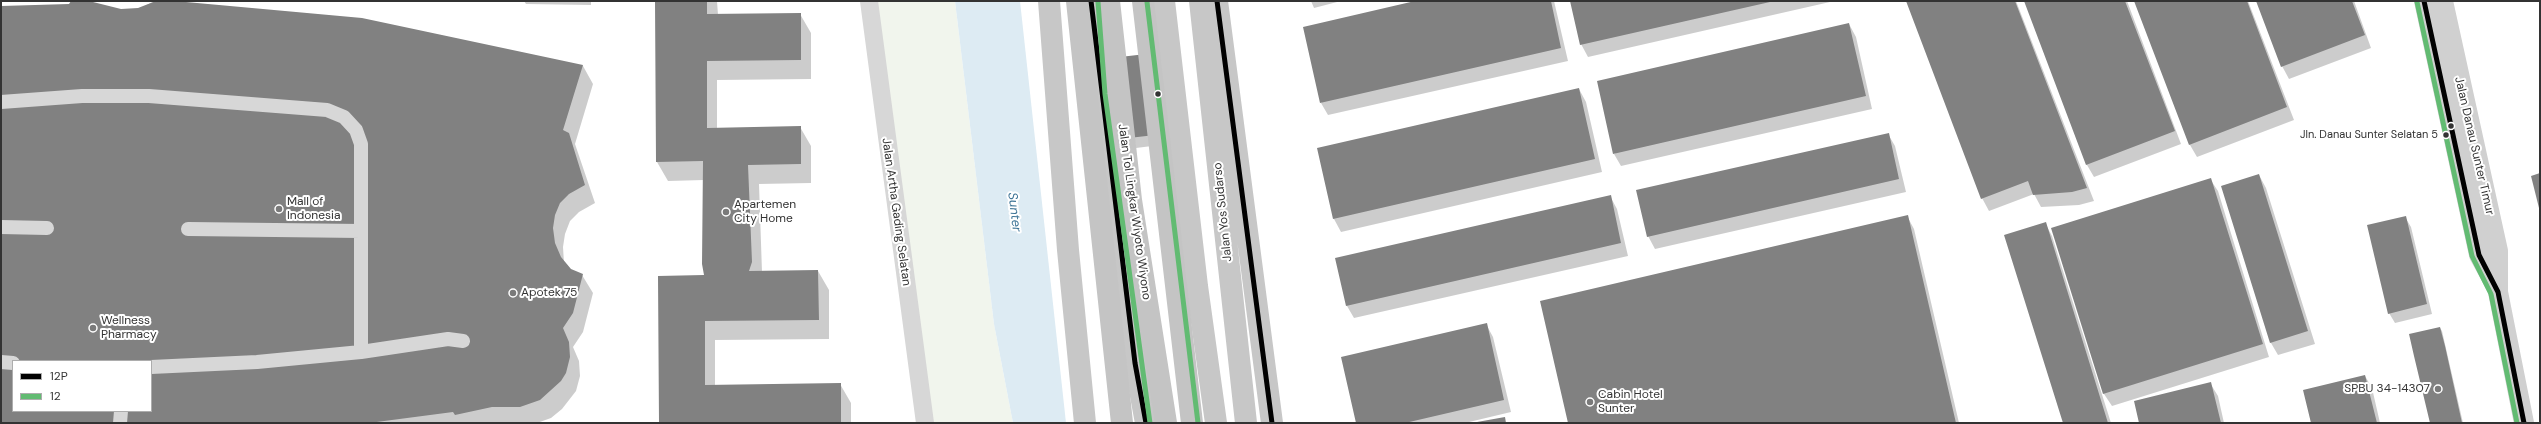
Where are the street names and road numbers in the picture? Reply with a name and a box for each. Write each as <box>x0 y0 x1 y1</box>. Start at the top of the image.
street label: Jalan Danau Sunter Timur <box>2451 75 2497 217</box>
street label: Jalan Tol Lingkar Wiyoto Wiyono <box>1115 123 1153 301</box>
street label: Jalan Artha Gading Selatan <box>878 137 914 287</box>
street label: Jalan Yos Sudarso <box>1211 162 1235 262</box>

